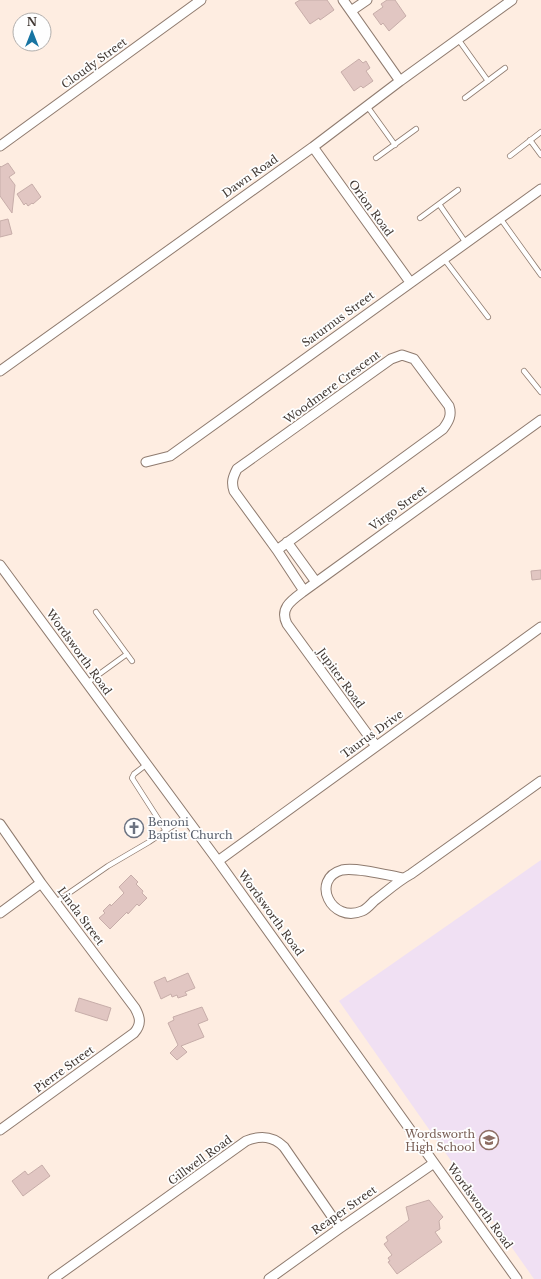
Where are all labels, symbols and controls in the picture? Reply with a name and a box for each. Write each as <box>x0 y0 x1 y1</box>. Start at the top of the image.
north arrow <box>12 12 52 52</box>
text: N <box>27 15 38 29</box>
street label: Cloudy Street <box>59 34 130 91</box>
street label: Dawn Road <box>219 151 281 200</box>
street label: Orion Road <box>346 177 397 240</box>
street label: Saturnus Street <box>299 288 378 350</box>
street label: Woodmere Crescent <box>280 347 384 427</box>
street label: Virgo Street <box>366 482 430 534</box>
street label: Wordsworth Road <box>43 606 115 698</box>
street label: Jupiter Road <box>313 644 368 711</box>
street label: Taurus Drive <box>338 707 406 761</box>
place label: Benoni Baptist Church <box>148 815 233 842</box>
church icon: Benoni Baptist Church <box>123 817 145 839</box>
street label: Wordsworth Road <box>235 867 307 959</box>
street label: Linda Street <box>55 884 108 948</box>
street label: Pierre Street <box>31 1042 97 1095</box>
place label: Wordsworth High School <box>404 1127 475 1154</box>
school or university icon: Wordsworth High School <box>478 1129 500 1151</box>
street label: Gillwell Road <box>165 1132 235 1188</box>
street label: Wordsworth Road <box>444 1160 516 1252</box>
street label: Reaper Street <box>309 1182 380 1238</box>

